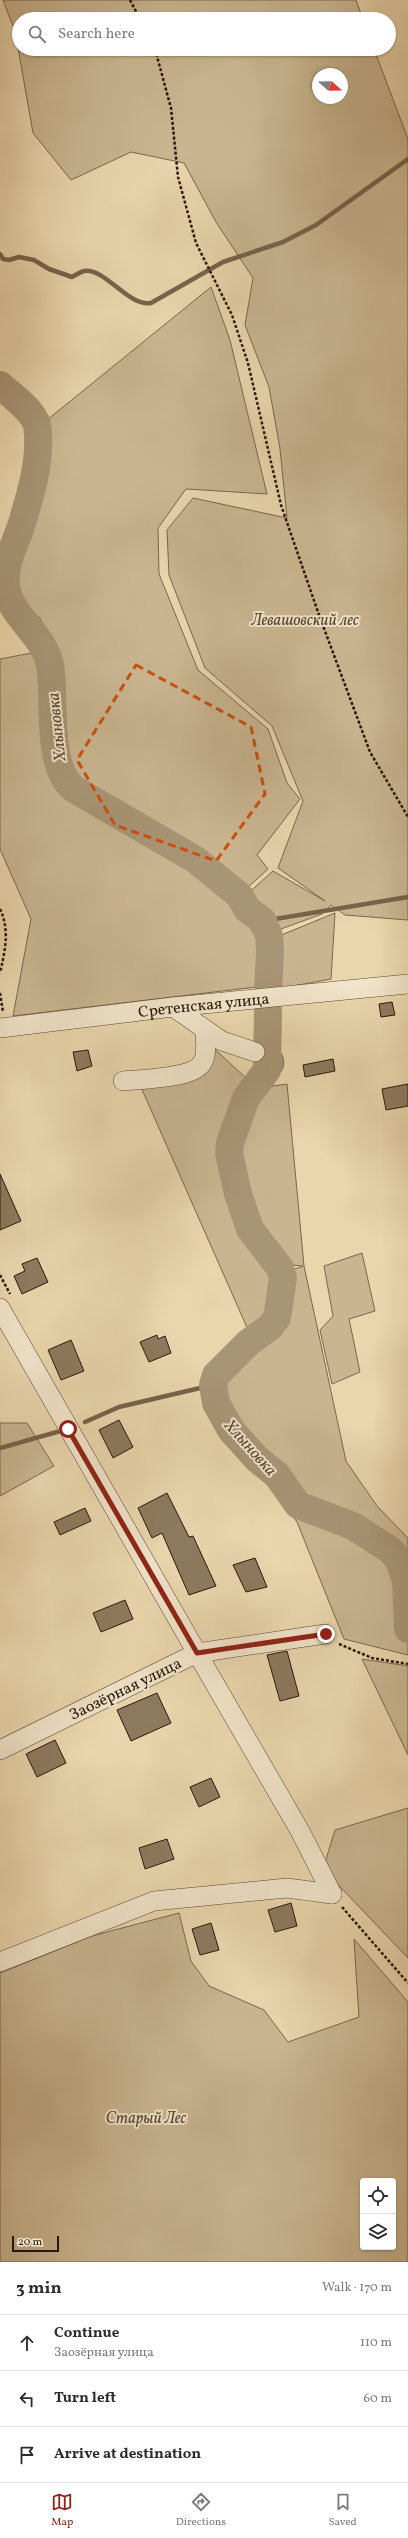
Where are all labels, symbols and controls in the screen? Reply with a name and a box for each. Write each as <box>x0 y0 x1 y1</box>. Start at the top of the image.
search box <box>12 12 396 56</box>
icon: search <box>26 23 48 45</box>
text: Search here <box>58 24 135 45</box>
north arrow <box>312 68 348 104</box>
park label: Левашовский лес <box>250 610 359 632</box>
water label: Хлыновка <box>42 691 73 763</box>
street label: Сретенская улица <box>137 989 270 1024</box>
water label: Хлыновка <box>218 1414 282 1481</box>
route start <box>59 1420 77 1438</box>
route end <box>317 1625 335 1643</box>
street label: Заозёрная улица <box>66 1653 186 1727</box>
park label: Старый Лес <box>106 2108 186 2130</box>
map controls <box>360 2178 396 2250</box>
button: locate <box>360 2178 396 2214</box>
button: layers <box>360 2214 396 2250</box>
scale bar <box>12 2234 59 2253</box>
text: 20 m <box>18 2235 42 2250</box>
text: 3 min <box>16 2277 62 2300</box>
text: Walk · 170 m <box>322 2279 392 2297</box>
text: Continue <box>54 2323 119 2344</box>
icon: ahead <box>16 2332 38 2354</box>
text: 110 m <box>360 2334 392 2352</box>
text: Заозёрная улица <box>54 2344 154 2362</box>
icon: left <box>16 2388 38 2410</box>
text: Turn left <box>54 2388 116 2409</box>
text: 60 m <box>364 2390 392 2408</box>
icon: arrive <box>16 2444 38 2466</box>
text: Arrive at destination <box>54 2444 201 2465</box>
tab: Map <box>51 2491 73 2530</box>
tab: Directions <box>176 2491 226 2530</box>
tab: Saved <box>328 2491 357 2530</box>

